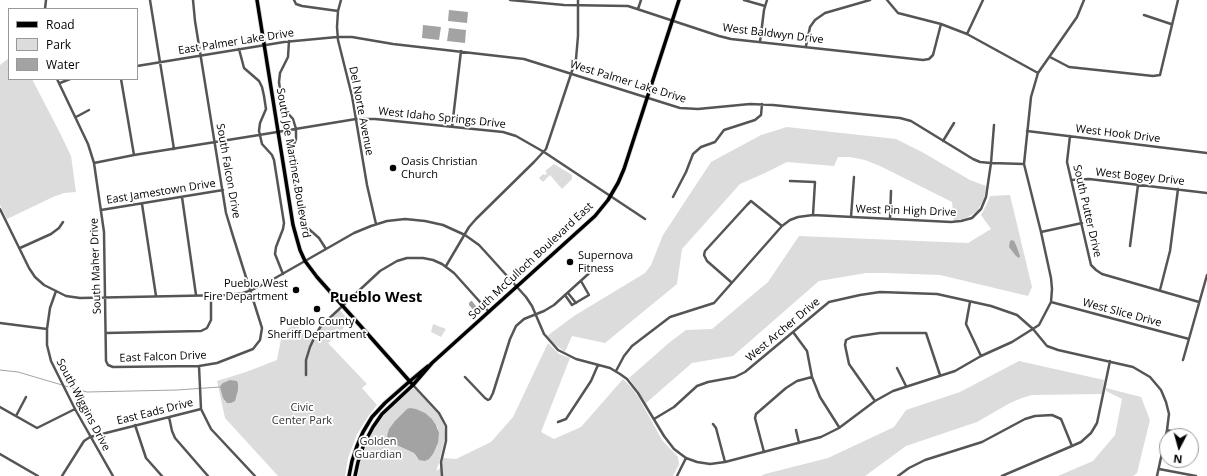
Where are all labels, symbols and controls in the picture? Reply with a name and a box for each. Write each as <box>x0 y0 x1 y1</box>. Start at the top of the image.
legend <box>8 8 138 80</box>
text: Road <box>46 16 75 33</box>
street label: West Baldwyn Drive <box>722 21 824 47</box>
street label: East Palmer Lake Drive <box>177 26 295 58</box>
text: Park <box>46 36 71 53</box>
text: Water <box>46 56 80 73</box>
street label: West Palmer Lake Drive <box>568 58 688 106</box>
street label: Del Norte Avenue <box>346 65 376 157</box>
street label: South Joe Martinez Boulevard <box>273 87 313 239</box>
street label: West Idaho Springs Drive <box>378 105 506 131</box>
street label: West Hook Drive <box>1075 122 1161 146</box>
street label: South Falcon Drive <box>213 123 243 219</box>
place label: Oasis Christian Church <box>401 155 478 181</box>
marker: Oasis Christian Church <box>388 163 398 173</box>
street label: South Putter Drive <box>1070 163 1104 259</box>
street label: West Bogey Drive <box>1095 166 1185 188</box>
street label: East Jamestown Drive <box>105 177 217 207</box>
street label: South McCulloch Boulevard East <box>466 200 596 322</box>
street label: West Pin High Drive <box>855 203 957 219</box>
street label: South Maher Drive <box>88 218 104 314</box>
place label: Supernova Fitness <box>578 249 633 275</box>
marker: Supernova Fitness <box>565 257 575 267</box>
place label: Pueblo West Fire Department <box>204 277 288 303</box>
marker: Pueblo West Fire Department <box>291 285 301 295</box>
district label: Pueblo West <box>330 289 422 307</box>
street label: West Archer Drive <box>743 295 823 365</box>
street label: West Slice Drive <box>1081 296 1163 330</box>
marker: Pueblo County Sheriff Department <box>312 304 322 314</box>
place label: Pueblo County Sheriff Department <box>268 315 366 341</box>
street label: East Falcon Drive <box>119 349 207 365</box>
street label: South Wiggins Drive <box>53 357 113 453</box>
street label: East Eads Drive <box>115 396 195 428</box>
park label: Civic Center Park <box>272 401 332 427</box>
north arrow <box>1159 428 1199 468</box>
park label: Golden Guardian <box>354 435 402 461</box>
text: N <box>1173 452 1183 467</box>

